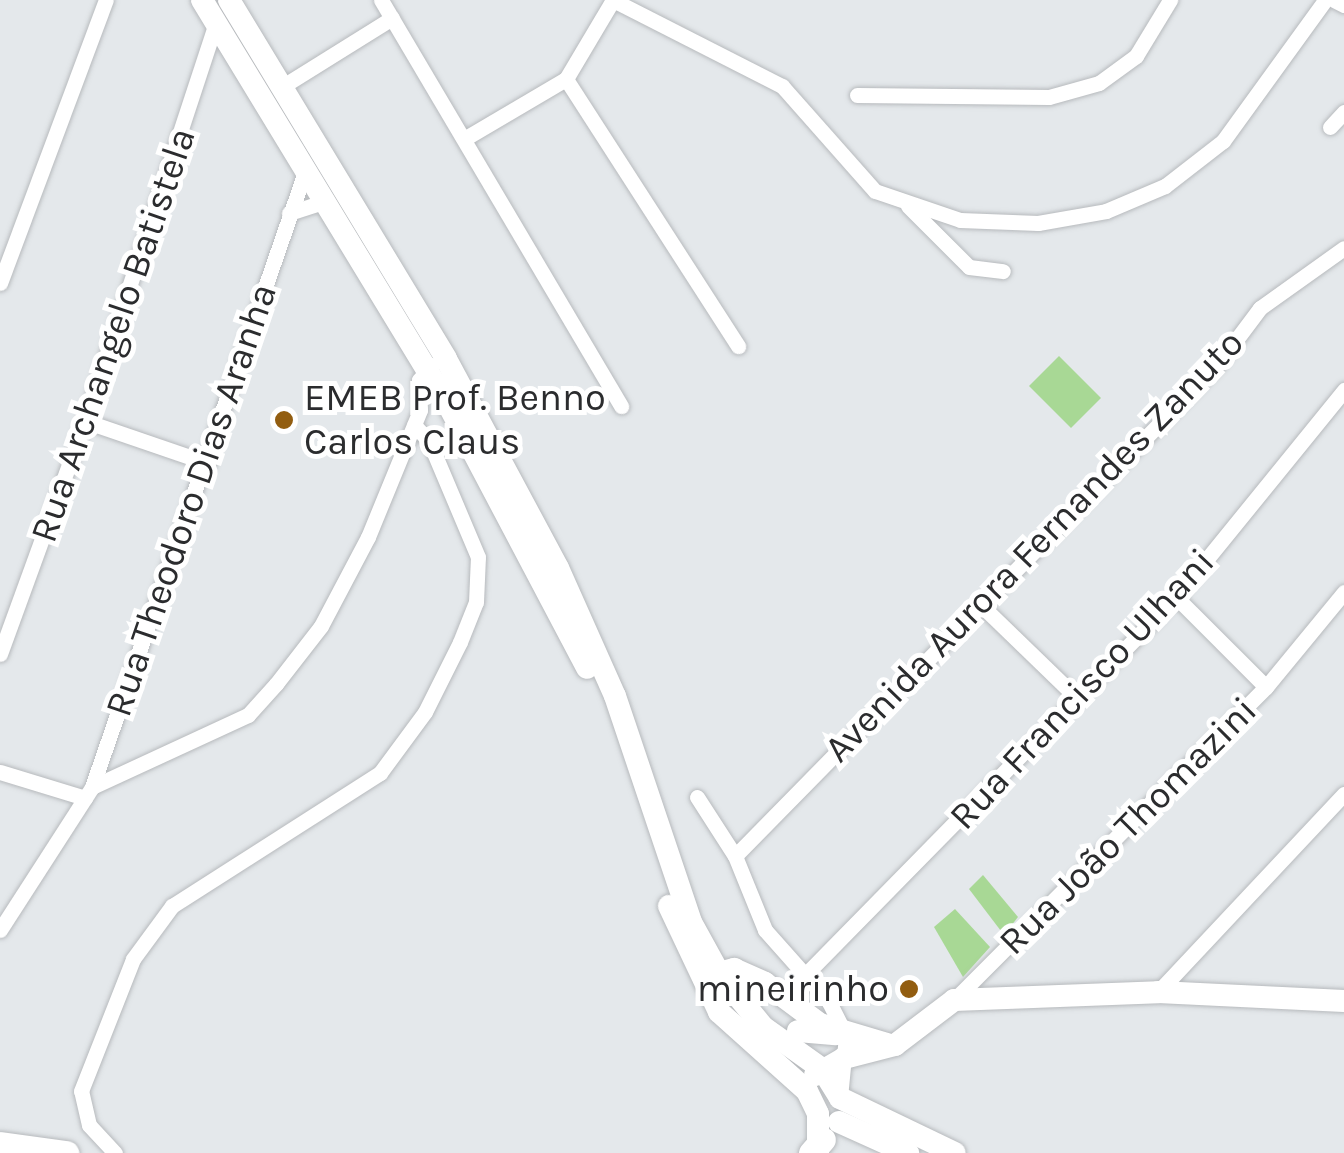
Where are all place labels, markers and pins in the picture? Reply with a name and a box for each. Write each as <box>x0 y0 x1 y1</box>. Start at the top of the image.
place label: EMEB Prof. Benno Carlos Claus <box>304 375 606 464</box>
marker: EMEB Prof. Benno Carlos Claus <box>273 409 295 431</box>
place label: mineirinho <box>697 966 889 1012</box>
marker: mineirinho <box>898 978 920 1000</box>

